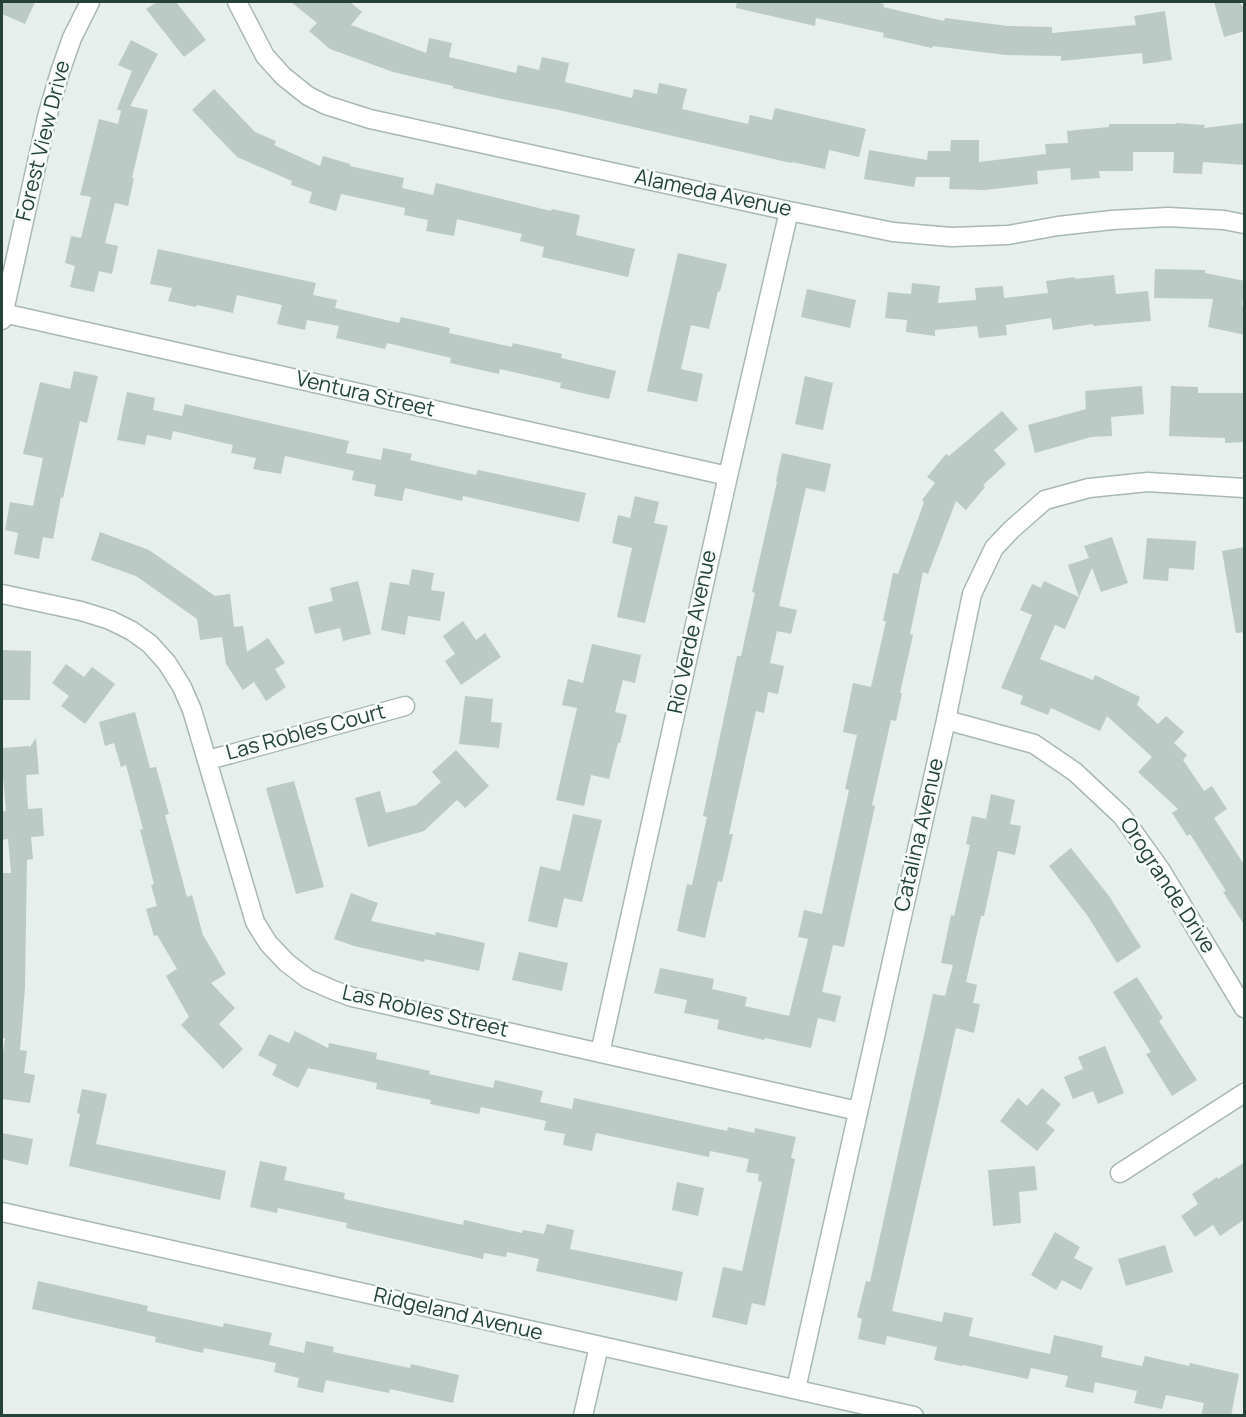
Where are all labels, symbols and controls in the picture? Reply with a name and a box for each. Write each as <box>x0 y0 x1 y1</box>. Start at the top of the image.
street label: Forest View Drive <box>12 58 76 224</box>
street label: Alameda Avenue <box>632 165 794 223</box>
street label: Ventura Street <box>293 367 437 423</box>
street label: Rio Verde Avenue <box>663 548 723 716</box>
street label: Las Robles Court <box>224 700 388 766</box>
street label: Catalina Avenue <box>890 756 950 914</box>
street label: Orogrande Drive <box>1114 813 1220 959</box>
street label: Las Robles Street <box>339 981 511 1043</box>
street label: Ridgeland Avenue <box>371 1283 545 1347</box>

